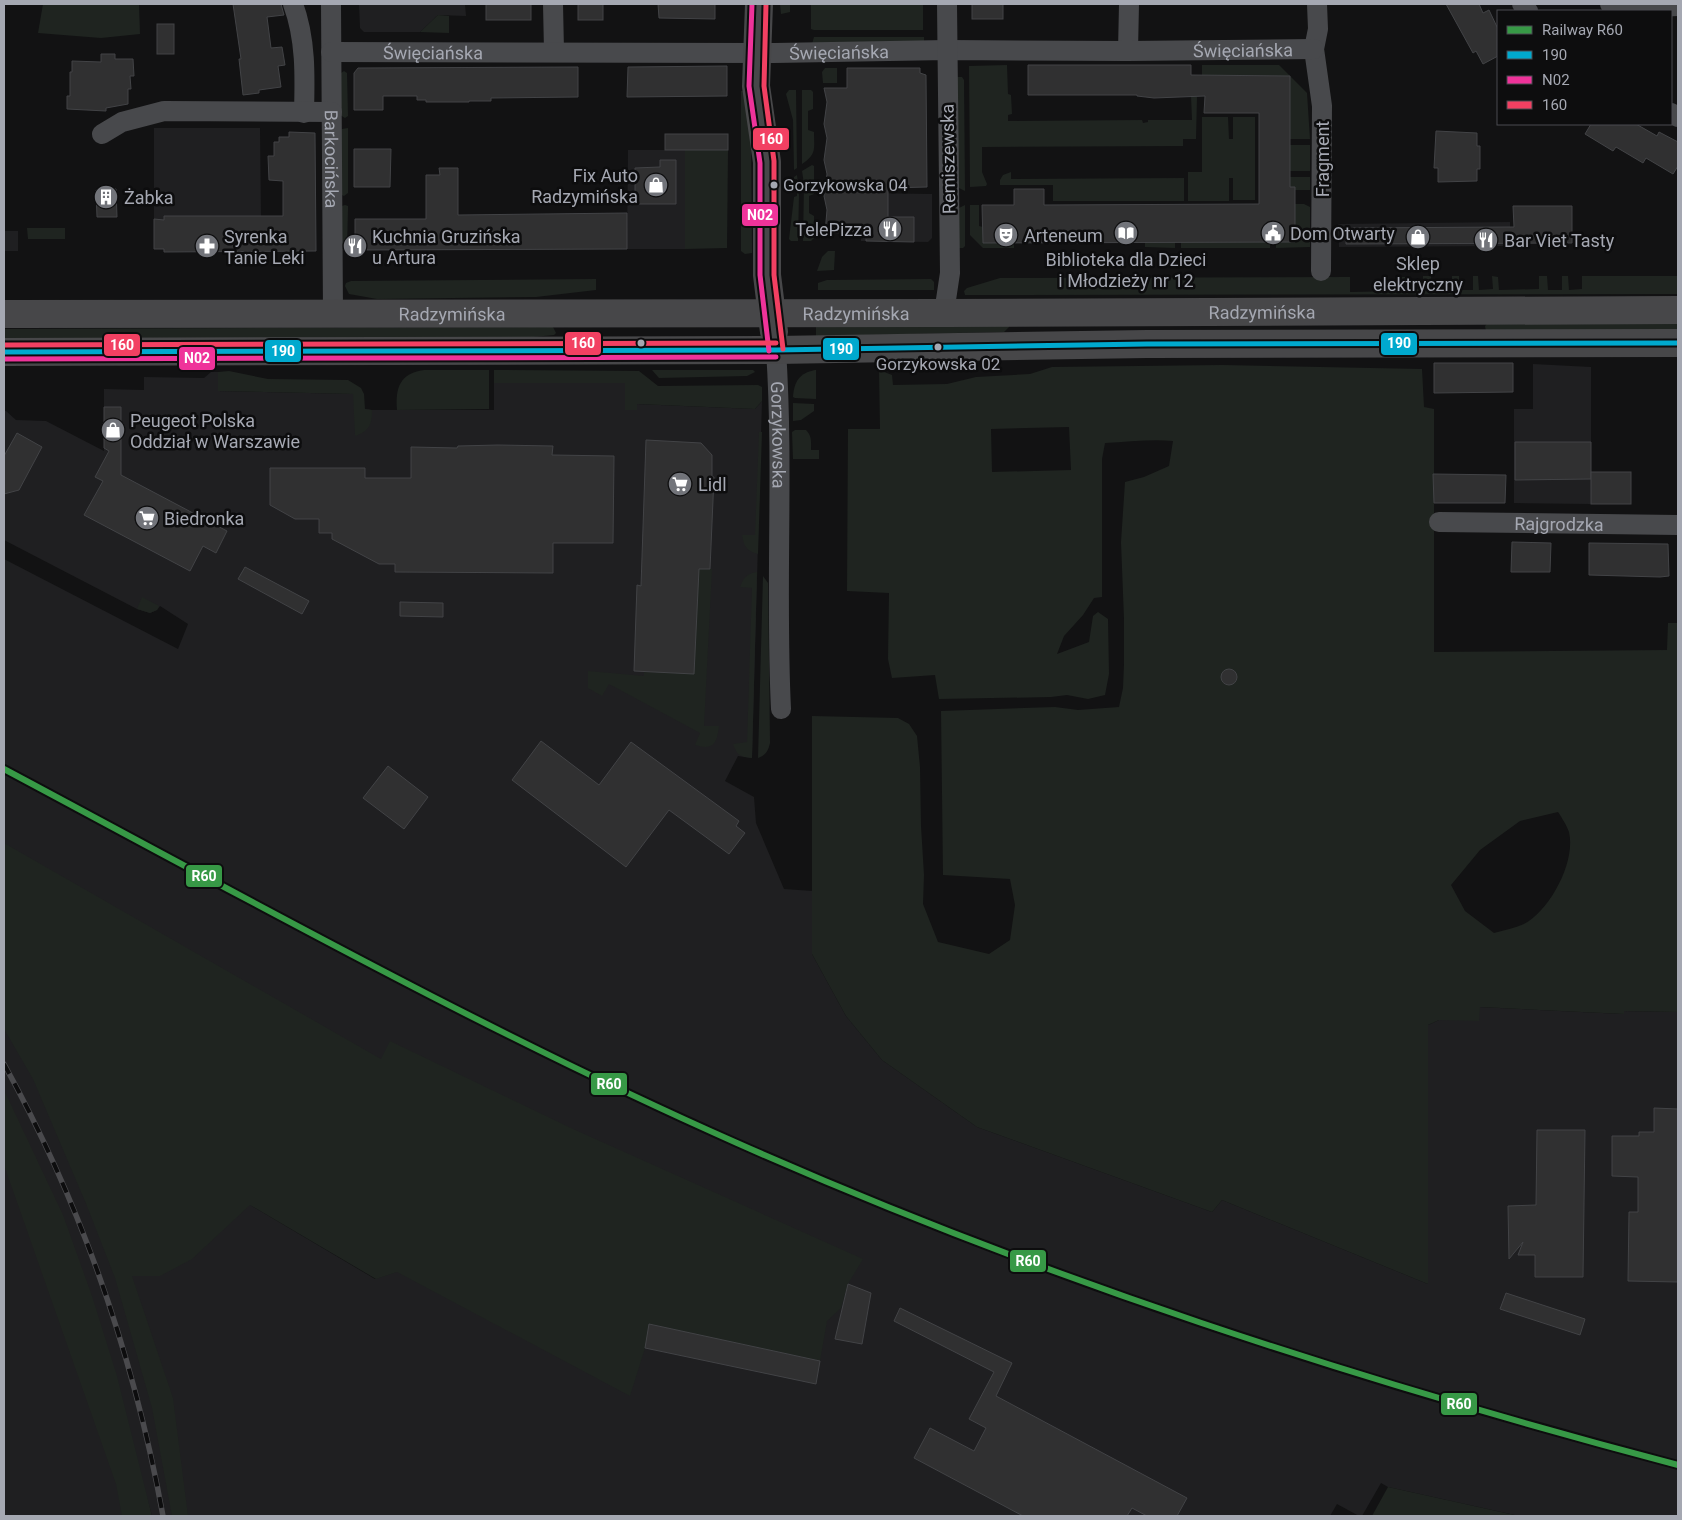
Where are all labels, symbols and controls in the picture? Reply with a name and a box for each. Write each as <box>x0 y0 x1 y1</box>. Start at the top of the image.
legend <box>1497 10 1672 125</box>
text: Railway R60 <box>1542 21 1623 39</box>
street label: Święciańska <box>1193 39 1293 61</box>
street label: Święciańska <box>789 41 889 63</box>
street label: Święciańska <box>383 42 483 63</box>
text: 190 <box>1542 46 1567 64</box>
text: N02 <box>1542 71 1570 89</box>
text: 160 <box>1542 96 1567 114</box>
street label: Remiszewska <box>937 104 959 214</box>
street label: Barkocińska <box>321 110 343 208</box>
street label: Fragment <box>1312 121 1333 197</box>
line badge: 160 <box>752 127 790 151</box>
text: 160 <box>759 131 783 147</box>
place label: Fix Auto Radzymińska <box>531 165 638 207</box>
shop icon: Fix Auto Radzymińska <box>643 172 669 198</box>
place label: Gorzykowska 04 <box>783 175 908 195</box>
marker: Gorzykowska 04 <box>769 180 779 190</box>
building icon: Żabka <box>93 184 119 210</box>
place label: Żabka <box>124 187 174 208</box>
line badge: N02 <box>741 203 779 227</box>
text: N02 <box>747 207 773 223</box>
restaurant icon: TelePizza <box>877 216 903 242</box>
place label: TelePizza <box>795 219 872 240</box>
library icon: Biblioteka dla Dzieci i Młodzieży nr 12 <box>1113 220 1139 246</box>
public building icon: Dom Otwarty <box>1260 220 1286 246</box>
theatre icon: Arteneum <box>993 222 1019 248</box>
place label: Dom Otwarty <box>1290 223 1395 244</box>
shop icon: Sklep elektryczny <box>1405 224 1431 250</box>
place label: Arteneum <box>1024 225 1103 246</box>
place label: Syrenka Tanie Leki <box>224 226 305 268</box>
place label: Kuchnia Gruzińska u Artura <box>372 226 521 268</box>
restaurant icon: Bar Viet Tasty <box>1473 227 1499 253</box>
place label: Bar Viet Tasty <box>1504 230 1615 251</box>
pharmacy icon: Syrenka Tanie Leki <box>194 233 220 259</box>
restaurant icon: Kuchnia Gruzińska u Artura <box>342 233 368 259</box>
place label: Biblioteka dla Dzieci i Młodzieży nr 12 <box>1046 249 1206 291</box>
place label: Sklep elektryczny <box>1373 253 1463 295</box>
street label: Radzymińska <box>1209 301 1315 322</box>
street label: Radzymińska <box>399 303 505 324</box>
street label: Radzymińska <box>803 303 909 324</box>
line badge: 160 <box>564 331 602 356</box>
line badge: 190 <box>1380 332 1418 356</box>
line badge: 160 <box>103 333 141 357</box>
text: 160 <box>571 335 595 351</box>
text: 190 <box>1387 335 1411 351</box>
text: 160 <box>110 337 134 353</box>
line badge: 190 <box>822 337 860 361</box>
unlabelled marker <box>636 338 646 348</box>
line badge: 190 <box>264 339 302 363</box>
text: 190 <box>829 341 853 357</box>
marker: Gorzykowska 02 <box>933 342 943 352</box>
text: 190 <box>271 343 295 359</box>
line badge: N02 <box>178 346 216 371</box>
text: N02 <box>184 350 210 366</box>
place label: Gorzykowska 02 <box>876 354 1000 374</box>
street label: Gorzykowska <box>767 381 790 489</box>
place label: Peugeot Polska Oddział w Warszawie <box>130 410 300 452</box>
shop icon: Peugeot Polska Oddział w Warszawie <box>100 417 126 443</box>
supermarket icon: Lidl <box>667 471 693 497</box>
place label: Lidl <box>698 474 727 495</box>
supermarket icon: Biedronka <box>134 505 160 531</box>
place label: Biedronka <box>164 508 244 529</box>
street label: Rajgrodzka <box>1514 512 1604 535</box>
line badge: R60 <box>185 864 223 888</box>
text: R60 <box>191 868 217 884</box>
line badge: R60 <box>590 1072 628 1096</box>
text: R60 <box>596 1076 622 1092</box>
line badge: R60 <box>1009 1249 1047 1273</box>
text: R60 <box>1015 1253 1041 1269</box>
line badge: R60 <box>1440 1392 1478 1416</box>
text: R60 <box>1446 1396 1472 1412</box>

